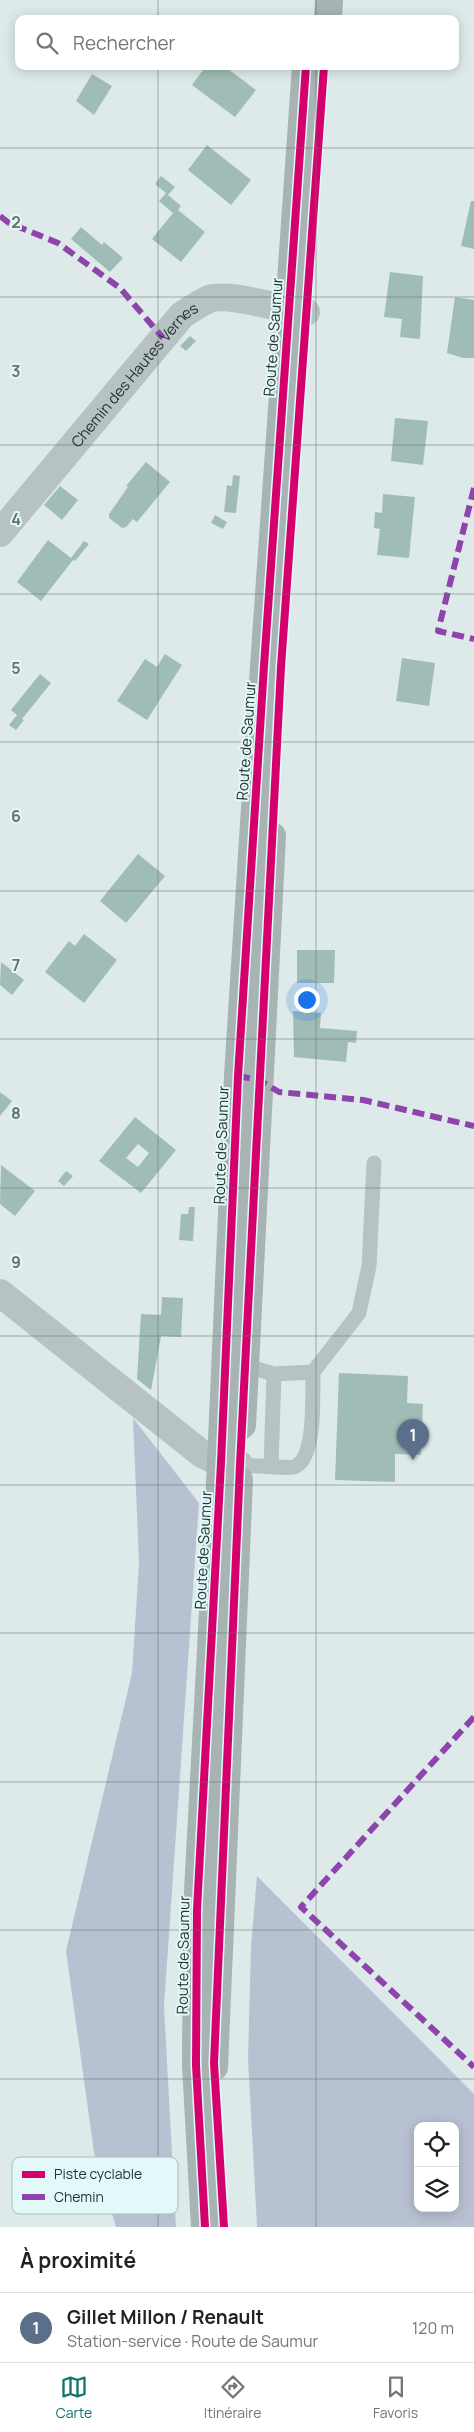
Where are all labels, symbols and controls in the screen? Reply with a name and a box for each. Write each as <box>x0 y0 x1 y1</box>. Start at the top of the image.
search box <box>15 15 459 70</box>
icon: search <box>33 29 61 57</box>
text: Rechercher <box>73 30 175 56</box>
text: 2 <box>11 211 21 233</box>
street label: Route de Saumur <box>258 276 288 397</box>
street label: Chemin des Hautes Vernes <box>66 297 202 451</box>
text: 3 <box>11 360 21 382</box>
text: 4 <box>11 508 21 530</box>
text: 5 <box>11 657 21 679</box>
street label: Route de Saumur <box>231 680 261 801</box>
text: 6 <box>11 805 21 827</box>
text: 7 <box>12 954 20 976</box>
your location <box>294 987 320 1013</box>
street label: Route de Saumur <box>208 1085 234 1205</box>
text: 8 <box>11 1102 21 1124</box>
text: 9 <box>11 1251 21 1273</box>
pin: 1 <box>397 1419 429 1460</box>
street label: Route de Saumur <box>189 1489 217 1610</box>
street label: Route de Saumur <box>171 1895 195 2015</box>
map controls <box>414 2122 459 2212</box>
button: locate <box>414 2122 459 2167</box>
legend <box>12 2157 178 2214</box>
text: Piste cyclable <box>54 2164 142 2183</box>
button: layers <box>414 2167 459 2212</box>
text: Chemin <box>54 2187 104 2206</box>
text: À proximité <box>20 2246 136 2274</box>
text: Gillet Millon / Renault <box>67 2304 264 2330</box>
text: 1 <box>32 2317 40 2339</box>
text: 120 m <box>412 2317 454 2339</box>
text: Station-service · Route de Saumur <box>67 2330 318 2352</box>
tab: Carte <box>56 2373 92 2422</box>
tab: Itinéraire <box>204 2373 261 2422</box>
tab: Favoris <box>373 2373 418 2422</box>

